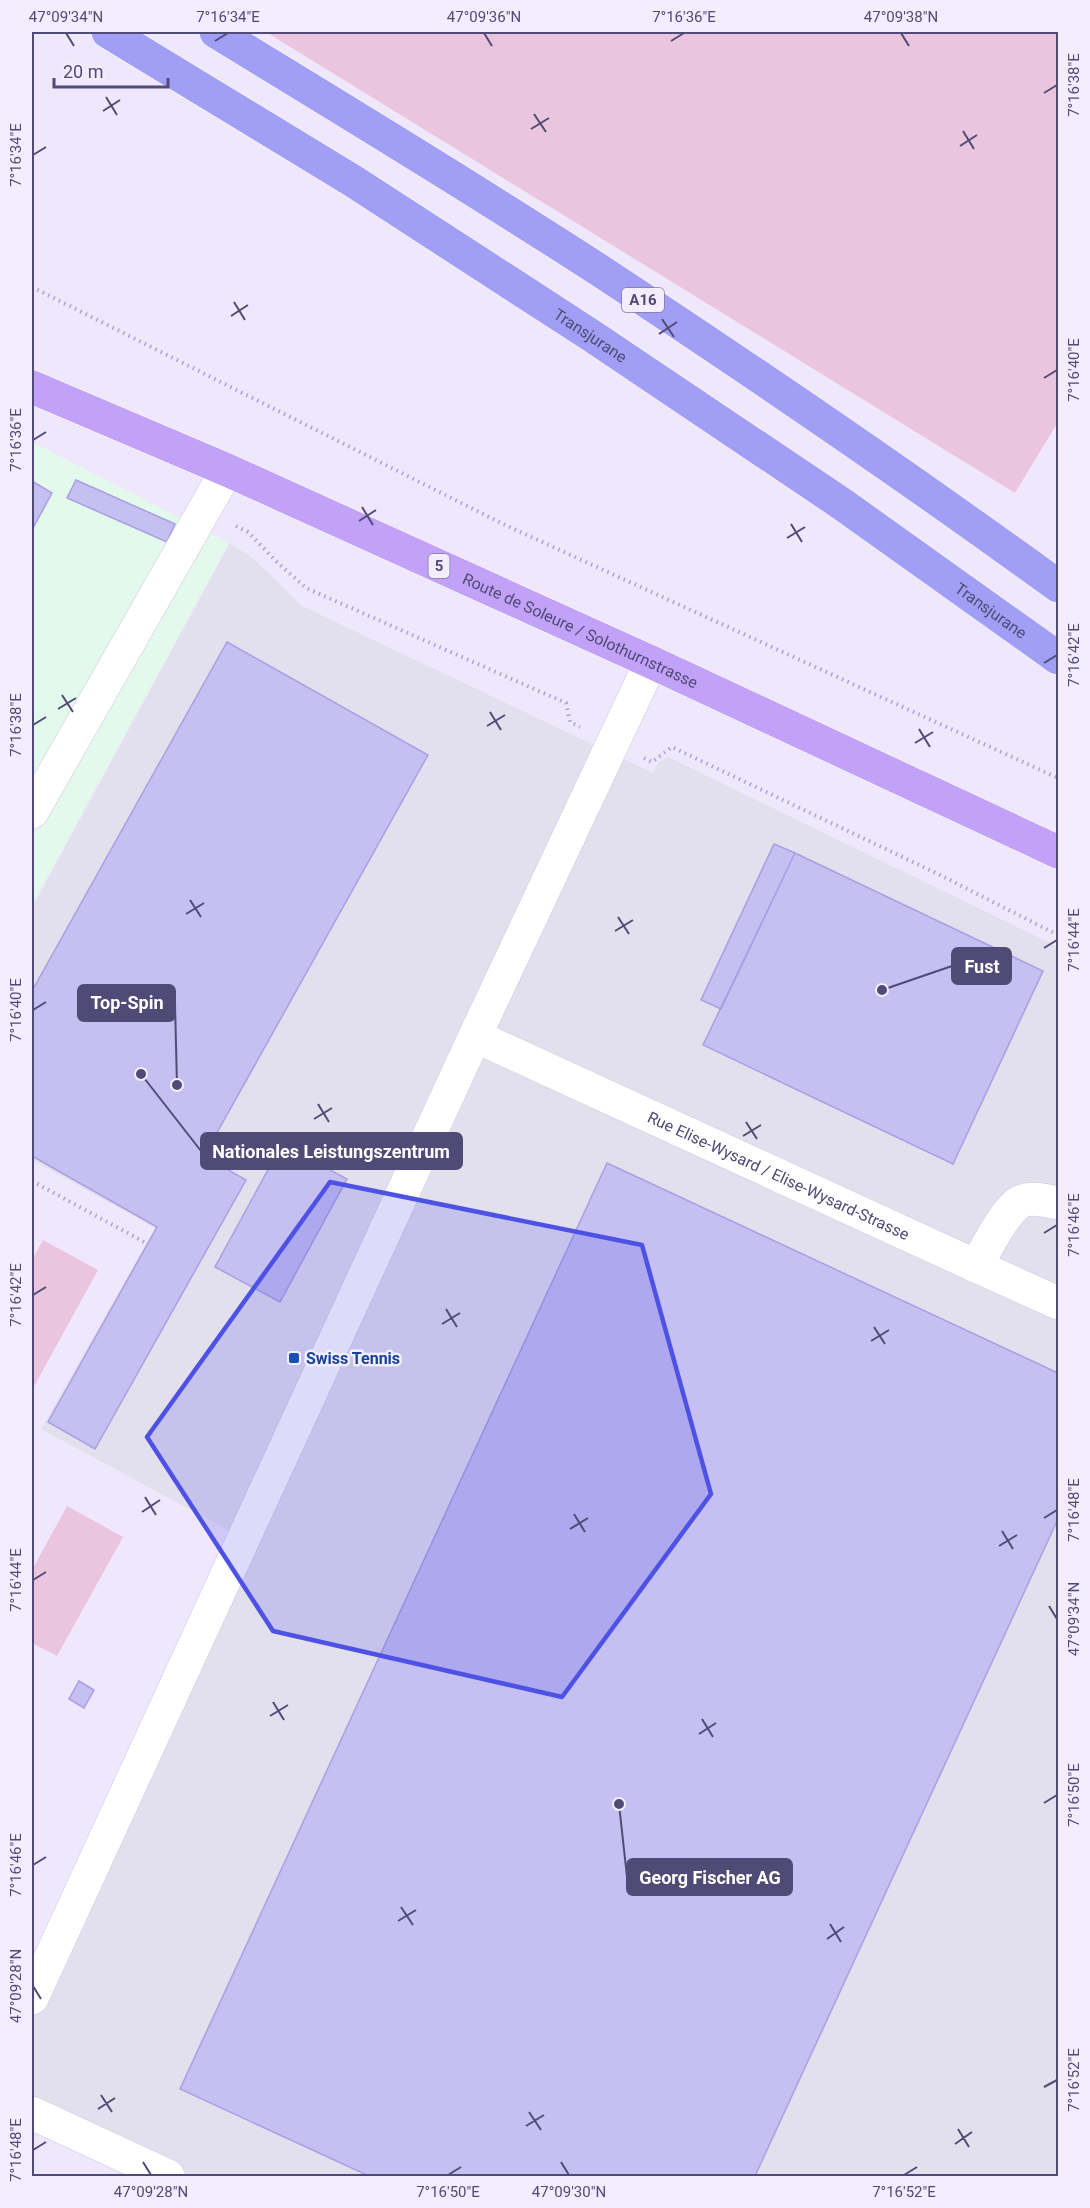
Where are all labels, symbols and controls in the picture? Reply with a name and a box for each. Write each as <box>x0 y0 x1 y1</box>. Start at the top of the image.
text: 47°09'34"N <box>29 8 103 26</box>
text: 7°16'34"E <box>196 8 260 26</box>
text: 47°09'36"N <box>447 8 521 26</box>
text: 7°16'36"E <box>652 8 716 26</box>
text: 47°09'38"N <box>864 8 938 26</box>
scale bar <box>54 51 168 89</box>
text: 7°16'38"E <box>1065 53 1083 117</box>
text: 20 m <box>63 61 103 82</box>
text: 7°16'34"E <box>7 123 25 187</box>
road number: A16 <box>622 288 664 312</box>
street label: Transjurane <box>550 304 631 366</box>
text: 7°16'40"E <box>1065 338 1083 402</box>
text: 7°16'36"E <box>7 408 25 472</box>
road number: 5 <box>428 554 450 578</box>
street label: Route de Soleure / Solothurnstrasse <box>460 569 701 692</box>
street label: Transjurane <box>952 578 1031 642</box>
text: 7°16'42"E <box>1065 623 1083 687</box>
text: 7°16'38"E <box>7 693 25 757</box>
text: 7°16'44"E <box>1065 908 1083 972</box>
callout: Fust <box>952 948 1011 984</box>
text: Fust <box>964 956 1000 977</box>
text: 7°16'40"E <box>7 978 25 1042</box>
callout: Top-Spin <box>78 985 175 1021</box>
text: Top-Spin <box>90 992 164 1013</box>
street label: Rue Elise-Wysard / Elise-Wysard-Strasse <box>645 1107 912 1244</box>
callout: Nationales Leistungszentrum <box>201 1133 462 1169</box>
text: Nationales Leistungszentrum <box>212 1141 450 1162</box>
text: 7°16'46"E <box>1065 1193 1083 1257</box>
text: 7°16'42"E <box>7 1263 25 1327</box>
place label: Swiss Tennis <box>306 1349 400 1368</box>
marker: Swiss Tennis <box>287 1351 301 1365</box>
text: 7°16'48"E <box>1065 1478 1083 1542</box>
text: 7°16'44"E <box>7 1548 25 1612</box>
text: 47°09'34"N <box>1065 1582 1083 1656</box>
text: 7°16'50"E <box>1065 1763 1083 1827</box>
text: 7°16'46"E <box>7 1833 25 1897</box>
callout: Georg Fischer AG <box>627 1859 792 1895</box>
text: Georg Fischer AG <box>639 1867 781 1888</box>
text: 47°09'28"N <box>7 1949 25 2023</box>
text: 7°16'52"E <box>1065 2048 1083 2112</box>
text: 7°16'48"E <box>7 2118 25 2182</box>
text: 47°09'28"N <box>114 2183 188 2201</box>
text: 7°16'50"E <box>416 2183 480 2201</box>
text: 47°09'30"N <box>532 2183 606 2201</box>
text: 7°16'52"E <box>872 2183 936 2201</box>

